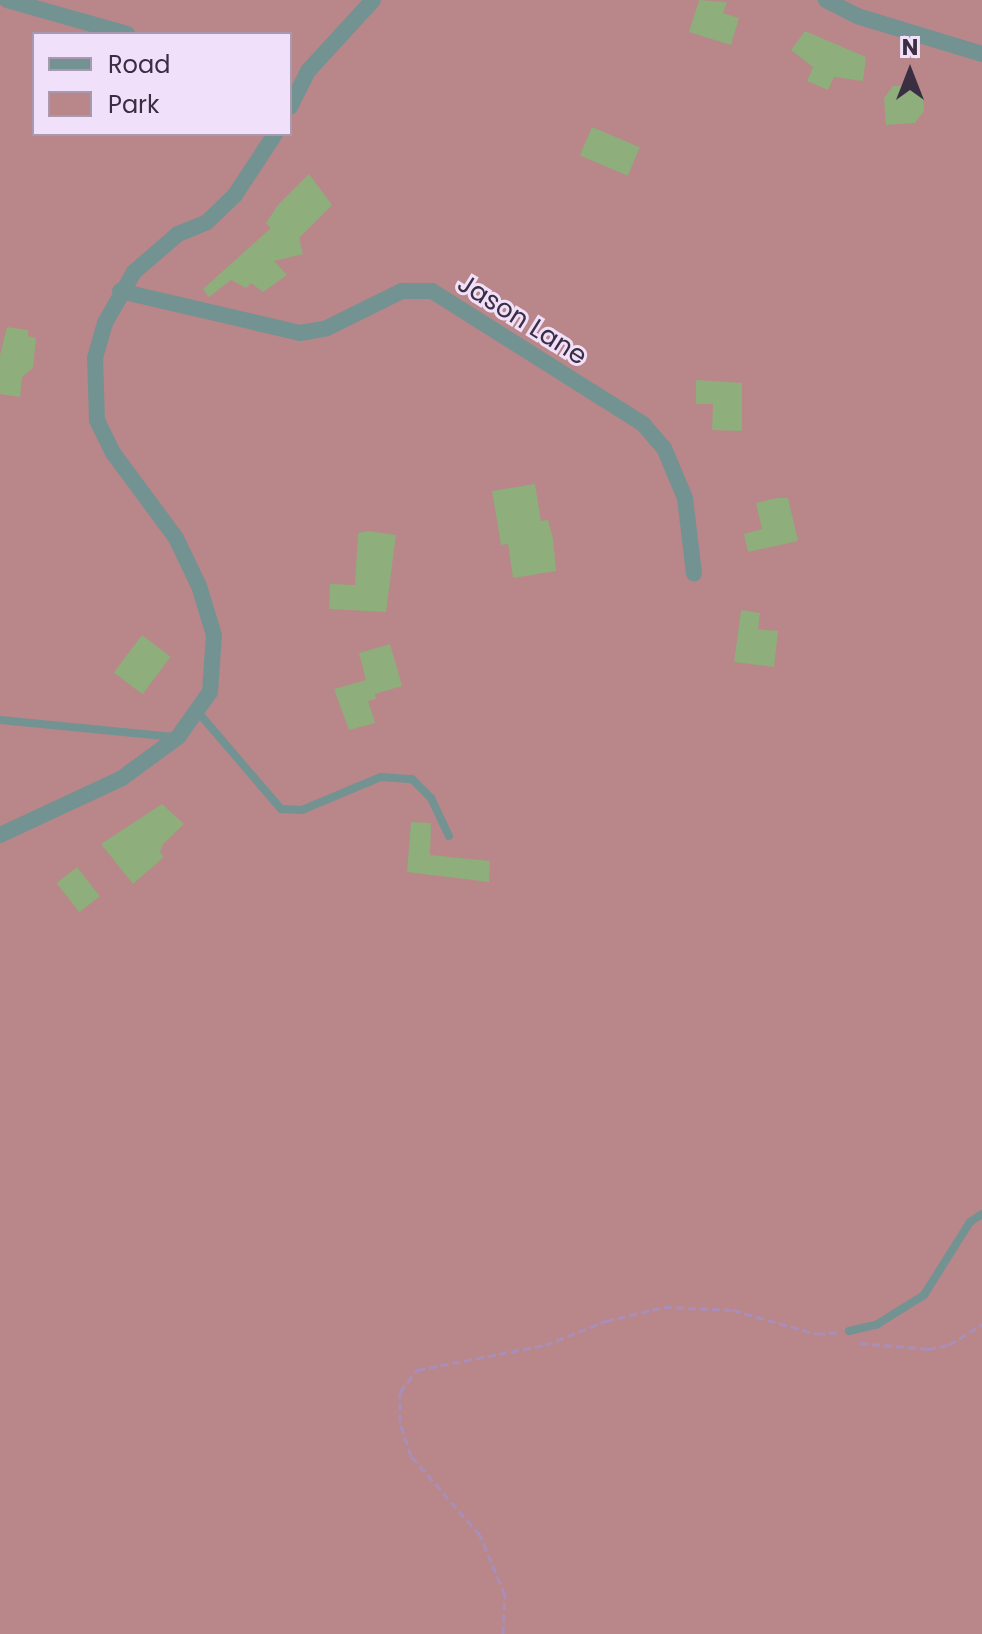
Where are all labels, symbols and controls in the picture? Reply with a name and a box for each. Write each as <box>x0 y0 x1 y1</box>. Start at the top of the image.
legend <box>32 32 292 136</box>
north arrow <box>870 32 950 112</box>
text: N <box>902 32 918 63</box>
text: Road <box>108 48 170 81</box>
text: Park <box>108 88 159 121</box>
street label: Jason Lane <box>452 268 592 372</box>

